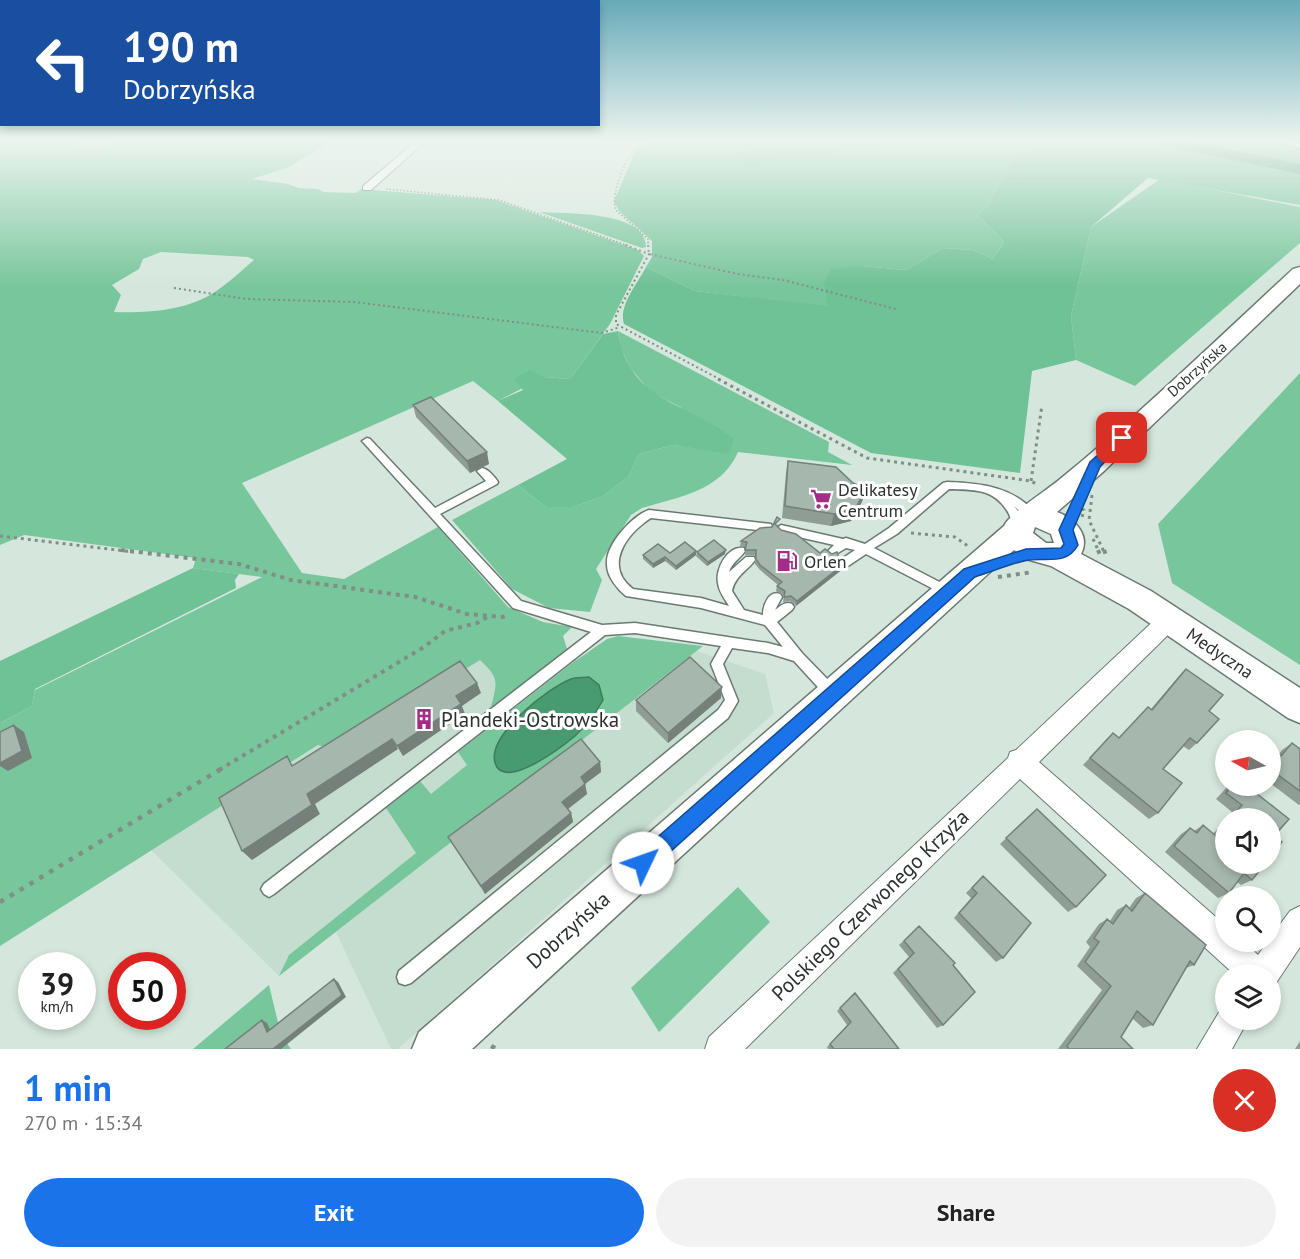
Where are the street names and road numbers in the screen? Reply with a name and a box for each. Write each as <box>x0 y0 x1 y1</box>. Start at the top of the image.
street label: Dobrzyńska <box>1163 337 1231 401</box>
street label: Medyczna <box>1182 622 1258 684</box>
street label: Polskiego Czerwonego Krzyża <box>766 803 974 1007</box>
street label: Dobrzyńska <box>521 885 615 975</box>

